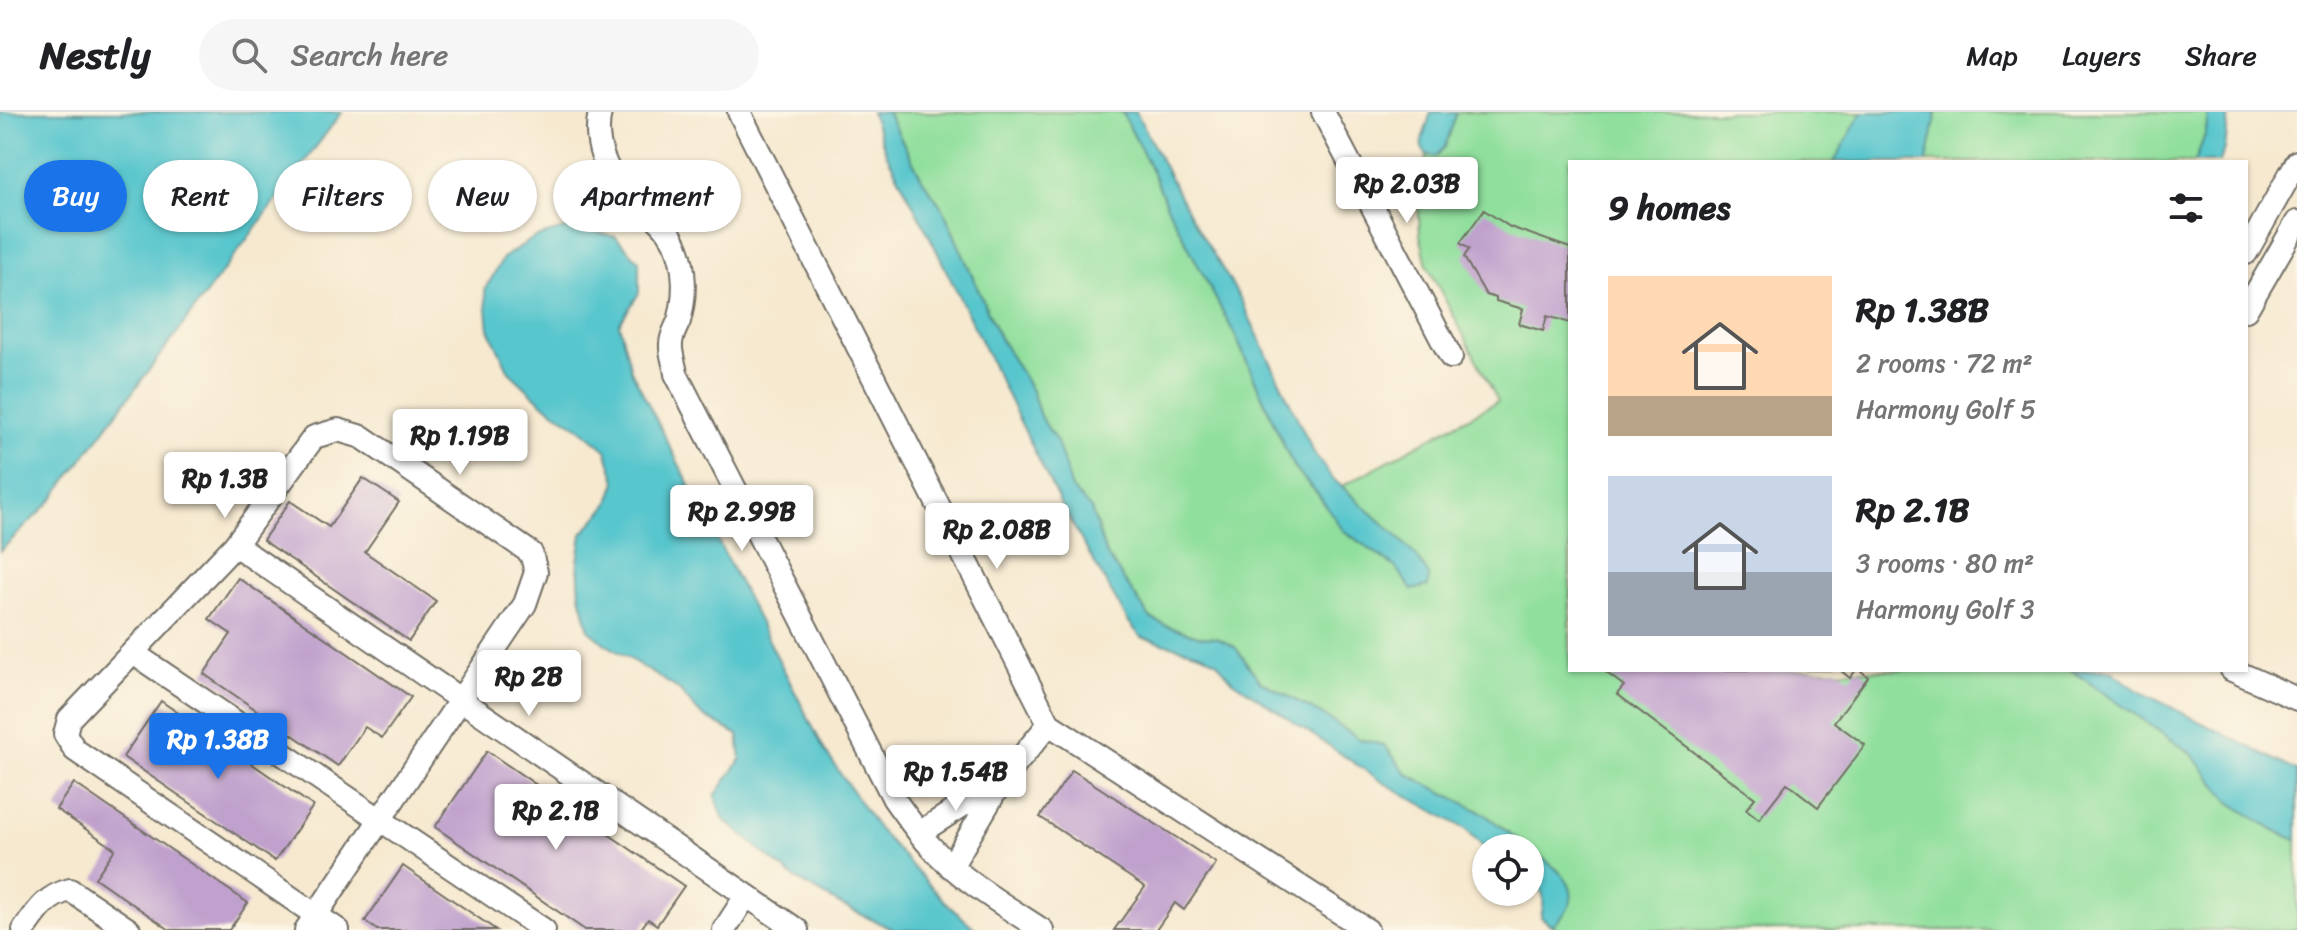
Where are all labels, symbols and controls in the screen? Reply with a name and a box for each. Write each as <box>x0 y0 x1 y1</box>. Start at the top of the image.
search box <box>199 19 759 91</box>
text: Nestly <box>40 22 151 89</box>
text: Search here <box>291 28 449 82</box>
text: Map <box>1966 31 2018 80</box>
text: Layers <box>2062 31 2141 80</box>
text: Share <box>2185 31 2257 80</box>
icon: search <box>227 33 271 77</box>
pin: Rp 2.03B <box>1324 157 1490 225</box>
chip: Buy <box>24 160 127 232</box>
chip: Rent <box>143 160 258 232</box>
chip: Filters <box>274 160 412 232</box>
chip: New <box>428 160 537 232</box>
chip: Apartment <box>553 160 741 232</box>
text: Rp 2.03B <box>1354 160 1460 206</box>
text: 9 homes <box>1608 178 1730 238</box>
icon: filters <box>2164 186 2208 230</box>
text: Rp 1.38B <box>1856 280 1989 340</box>
icon: home <box>1672 308 1768 404</box>
text: 2 rooms · 72 m² <box>1856 340 2033 386</box>
text: Harmony Golf 5 <box>1856 386 2036 432</box>
pin: Rp 1.19B <box>377 409 543 477</box>
text: Rp 1.19B <box>411 412 509 458</box>
pin: Rp 1.3B <box>151 452 299 520</box>
text: Rp 1.3B <box>182 455 268 501</box>
text: Rp 2.1B <box>1856 480 1970 540</box>
pin: Rp 2.99B <box>659 485 825 553</box>
text: Rp 2.99B <box>688 488 796 534</box>
pin: Rp 2.08B <box>914 503 1080 571</box>
text: Rp 2.08B <box>943 506 1051 552</box>
icon: home <box>1672 508 1768 604</box>
text: 3 rooms · 80 m² <box>1856 540 2034 586</box>
text: Harmony Golf 3 <box>1856 586 2034 632</box>
pin: Rp 2B <box>473 650 585 718</box>
text: Rp 2B <box>495 653 563 699</box>
pin: Rp 1.38B <box>135 713 301 781</box>
text: Rp 1.38B <box>167 716 269 762</box>
pin: Rp 1.54B <box>873 745 1039 813</box>
text: Rp 1.54B <box>904 748 1008 794</box>
pin: Rp 2.1B <box>482 784 630 852</box>
text: Rp 2.1B <box>513 787 599 833</box>
map controls <box>1472 834 1544 906</box>
button: locate <box>1472 834 1544 906</box>

